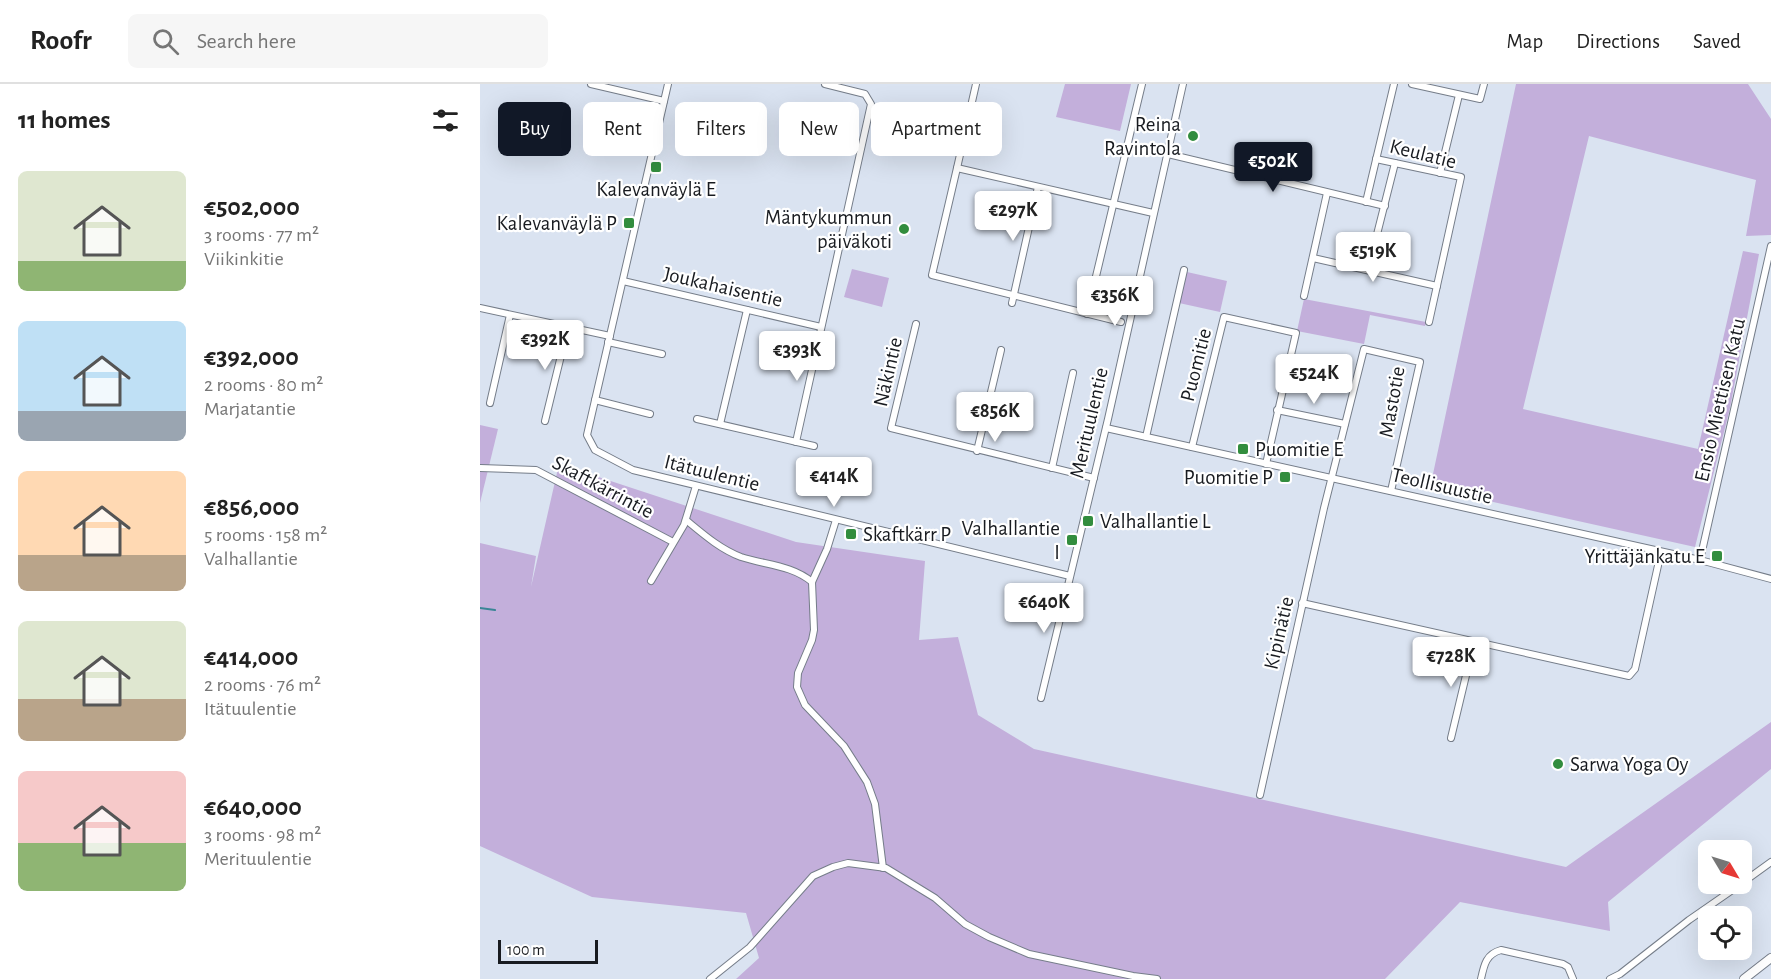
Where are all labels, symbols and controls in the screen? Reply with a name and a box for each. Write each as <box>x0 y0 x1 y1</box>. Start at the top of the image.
search box <box>128 14 548 68</box>
icon: search <box>149 25 182 58</box>
text: Roofr <box>30 27 92 55</box>
text: Search here <box>197 30 296 52</box>
text: Map <box>1507 31 1543 52</box>
text: Directions <box>1576 31 1660 52</box>
text: Saved <box>1693 31 1741 52</box>
chip: Buy <box>498 102 571 156</box>
chip: Rent <box>583 102 663 156</box>
chip: Filters <box>675 102 767 156</box>
chip: New <box>779 102 859 156</box>
chip: Apartment <box>871 102 1002 156</box>
icon: filters <box>429 104 462 137</box>
text: 11 homes <box>18 107 110 133</box>
place label: Reina Ravintola <box>1104 114 1181 159</box>
marker: Reina Ravintola <box>1186 129 1200 143</box>
street label: Keulatie <box>1388 136 1458 172</box>
pin: €502K <box>1231 142 1315 193</box>
text: €502K <box>1248 151 1298 171</box>
marker: Kalevanväylä E <box>649 160 663 174</box>
place label: Kalevanväylä E <box>596 179 716 200</box>
pin: €297K <box>971 191 1055 242</box>
text: €502,000 <box>204 194 300 220</box>
icon: home <box>66 195 138 267</box>
text: €297K <box>989 200 1037 220</box>
place label: Mäntykummun päiväkoti <box>765 207 892 252</box>
place label: Kalevanväylä P <box>496 213 617 234</box>
marker: Kalevanväylä P <box>622 216 636 230</box>
marker: Mäntykummun päiväkoti <box>897 222 911 236</box>
text: 3 rooms · 77 m² <box>204 225 319 245</box>
pin: €519K <box>1331 232 1415 283</box>
text: €519K <box>1350 241 1396 261</box>
text: Viikinkitie <box>204 249 284 269</box>
street label: Joukahaisentie <box>661 263 785 311</box>
pin: €356K <box>1073 276 1157 327</box>
text: €356K <box>1091 285 1139 305</box>
street label: Ensio Miettisen Katu <box>1691 316 1749 484</box>
pin: €392K <box>503 320 587 371</box>
street label: Puomitie <box>1177 326 1215 404</box>
text: €392K <box>521 329 569 349</box>
pin: €393K <box>755 331 839 382</box>
street label: Näkintie <box>870 335 906 409</box>
text: €393K <box>773 340 821 360</box>
text: €392,000 <box>204 344 299 370</box>
icon: home <box>66 345 138 417</box>
pin: €524K <box>1272 354 1356 405</box>
text: €524K <box>1289 363 1339 383</box>
street label: Mastotie <box>1375 365 1409 439</box>
street label: Merituulentie <box>1066 366 1112 480</box>
text: 2 rooms · 80 m² <box>204 375 323 395</box>
pin: €856K <box>953 392 1037 443</box>
text: Marjatantie <box>204 399 296 419</box>
text: €856K <box>970 401 1020 421</box>
place label: Puomitie E <box>1255 439 1343 460</box>
marker: Puomitie E <box>1236 442 1250 456</box>
street label: Itätuulentie <box>662 451 762 495</box>
street label: Skaftkärrintie <box>549 452 657 522</box>
pin: €414K <box>792 457 876 508</box>
street label: Teollisuustie <box>1390 464 1494 508</box>
text: €414K <box>810 466 858 486</box>
place label: Puomitie P <box>1184 467 1273 488</box>
marker: Puomitie P <box>1278 470 1292 484</box>
text: €856,000 <box>204 494 299 520</box>
icon: home <box>66 495 138 567</box>
place label: Valhallantie L <box>1100 511 1211 532</box>
marker: Valhallantie L <box>1081 514 1095 528</box>
place label: Valhallantie I <box>962 518 1060 563</box>
place label: Skaftkärr P <box>863 524 951 545</box>
text: 5 rooms · 158 m² <box>204 525 327 545</box>
marker: Skaftkärr P <box>844 527 858 541</box>
marker: Valhallantie I <box>1065 533 1079 547</box>
place label: Yrittäjänkatu E <box>1585 546 1705 567</box>
text: Valhallantie <box>204 549 298 569</box>
marker: Yrittäjänkatu E <box>1710 549 1724 563</box>
pin: €640K <box>1002 583 1086 634</box>
text: €640K <box>1018 592 1070 612</box>
street label: Kipinätie <box>1260 594 1298 672</box>
pin: €728K <box>1409 637 1493 688</box>
text: €414,000 <box>204 644 298 670</box>
icon: home <box>66 645 138 717</box>
text: €728K <box>1427 646 1475 666</box>
text: 2 rooms · 76 m² <box>204 675 321 695</box>
text: Itätuulentie <box>204 699 296 719</box>
place label: Sarwa Yoga Oy <box>1570 754 1689 775</box>
marker: Sarwa Yoga Oy <box>1551 757 1565 771</box>
text: €640,000 <box>204 794 302 820</box>
icon: home <box>66 795 138 867</box>
text: 3 rooms · 98 m² <box>204 825 321 845</box>
north arrow <box>1698 840 1752 894</box>
map controls <box>1698 840 1752 960</box>
text: Merituulentie <box>204 849 312 869</box>
button: locate <box>1698 906 1752 960</box>
scale bar <box>498 937 598 964</box>
text: 100 m <box>507 942 545 958</box>

